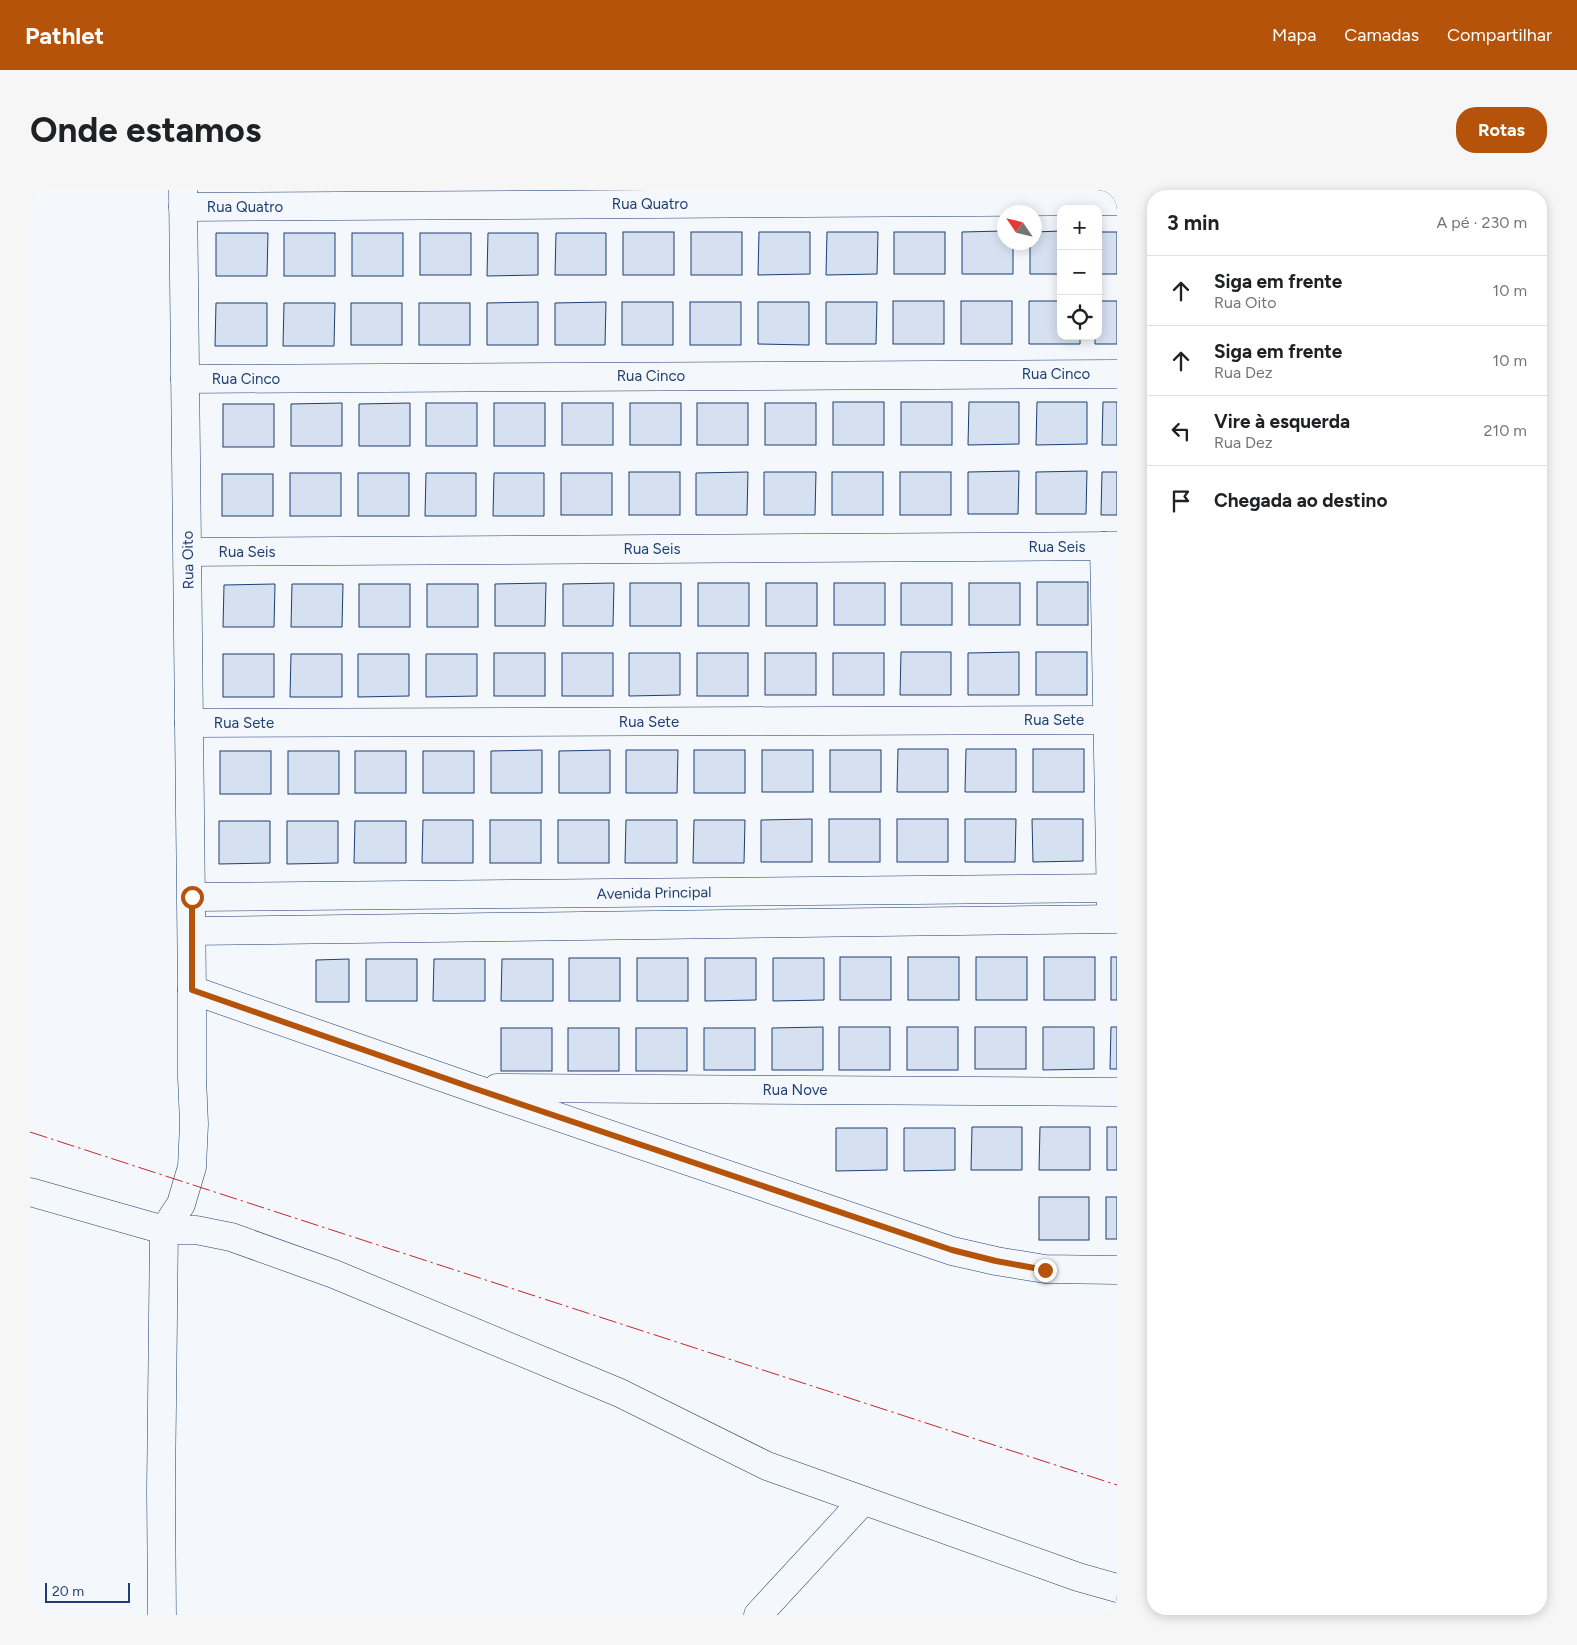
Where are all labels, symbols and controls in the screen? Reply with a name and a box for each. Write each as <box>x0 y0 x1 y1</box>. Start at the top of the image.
text: Pathlet <box>25 21 104 50</box>
text: Mapa <box>1272 24 1316 46</box>
text: Camadas <box>1344 24 1419 46</box>
text: Compartilhar <box>1447 24 1552 46</box>
button: Rotas <box>1456 107 1547 153</box>
text: Onde estamos <box>30 109 261 151</box>
street label: Rua Quatro <box>612 195 688 213</box>
street label: Rua Quatro <box>207 198 283 216</box>
north arrow <box>997 205 1042 250</box>
map controls <box>1057 205 1102 340</box>
button: + <box>1057 205 1102 250</box>
text: 3 min <box>1167 210 1219 235</box>
text: A pé · 230 m <box>1437 213 1527 232</box>
button: − <box>1057 250 1102 295</box>
text: Siga em frente <box>1214 270 1342 293</box>
icon: ahead <box>1167 277 1195 305</box>
text: 10 m <box>1493 281 1527 300</box>
text: Rua Oito <box>1214 293 1276 312</box>
button: locate <box>1057 295 1102 340</box>
text: Siga em frente <box>1214 340 1342 363</box>
icon: ahead <box>1167 347 1195 375</box>
text: 10 m <box>1493 351 1527 370</box>
text: Rua Dez <box>1214 363 1273 382</box>
street label: Rua Cinco <box>1022 365 1091 383</box>
street label: Rua Cinco <box>617 367 686 385</box>
street label: Rua Cinco <box>212 370 281 388</box>
text: Vire à esquerda <box>1214 410 1350 433</box>
icon: left <box>1167 417 1195 445</box>
text: 210 m <box>1484 421 1527 440</box>
text: Rua Dez <box>1214 433 1273 452</box>
icon: arrive <box>1167 487 1195 515</box>
text: Chegada ao destino <box>1214 489 1387 512</box>
street label: Rua Oito <box>178 530 198 589</box>
street label: Rua Seis <box>1029 538 1086 556</box>
street label: Rua Seis <box>624 540 681 558</box>
street label: Rua Seis <box>219 543 276 561</box>
street label: Rua Sete <box>1024 711 1084 729</box>
street label: Rua Sete <box>619 713 679 731</box>
street label: Rua Sete <box>214 714 274 732</box>
street label: Avenida Principal <box>596 883 712 903</box>
route start <box>181 886 204 909</box>
street label: Rua Nove <box>762 1081 828 1099</box>
route end <box>1034 1259 1057 1282</box>
scale bar <box>45 1580 130 1603</box>
text: 20 m <box>52 1583 84 1600</box>

